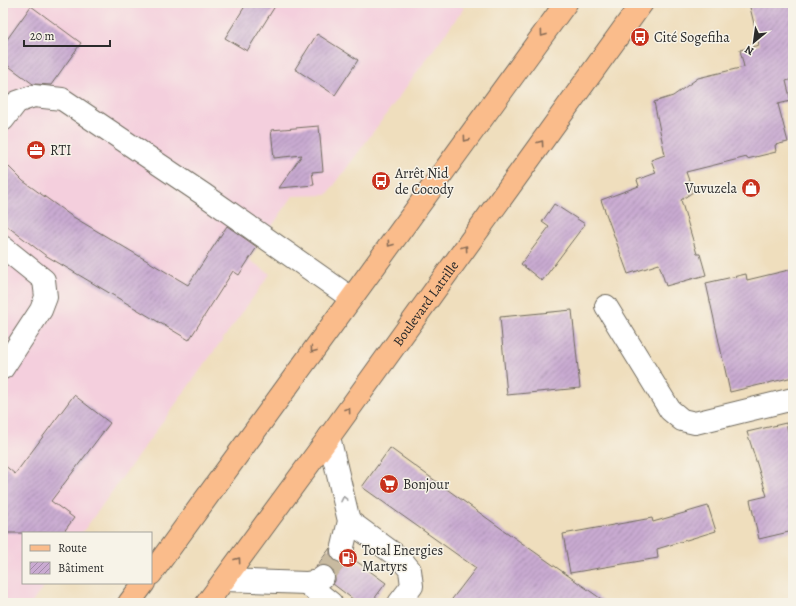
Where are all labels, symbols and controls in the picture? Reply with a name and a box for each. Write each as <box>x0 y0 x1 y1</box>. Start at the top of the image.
scale bar <box>24 22 110 48</box>
north arrow <box>734 22 774 62</box>
bus stop icon: Cité Sogefiha <box>629 26 651 48</box>
text: 20 m <box>30 28 54 44</box>
place label: Cité Sogefiha <box>654 28 730 47</box>
one-way arrow <box>541 30 548 37</box>
text: N <box>742 42 757 59</box>
one-way arrow <box>464 135 471 142</box>
office icon: RTI <box>25 139 47 161</box>
one-way arrow <box>536 140 543 147</box>
place label: RTI <box>50 141 71 160</box>
place label: Arrêt Nid de Cocody <box>394 164 454 199</box>
bus stop icon: Arrêt Nid de Cocody <box>370 170 392 192</box>
shop icon: Vuvuzela <box>740 177 762 199</box>
place label: Vuvuzela <box>684 179 737 198</box>
one-way arrow <box>388 240 395 247</box>
one-way arrow <box>460 245 468 252</box>
street label: Boulevard Latrille <box>388 257 463 350</box>
one-way arrow <box>311 345 318 352</box>
one-way arrow <box>343 408 350 415</box>
supermarket icon: Bonjour <box>378 473 400 495</box>
place label: Bonjour <box>403 475 450 494</box>
one-way arrow <box>341 496 349 502</box>
legend <box>22 532 152 584</box>
text: Route <box>58 540 87 556</box>
place label: Total Energies Martyrs <box>362 541 443 576</box>
fuel station icon: Total Energies Martyrs <box>337 547 359 569</box>
one-way arrow <box>233 558 240 565</box>
text: Bâtiment <box>58 560 104 576</box>

